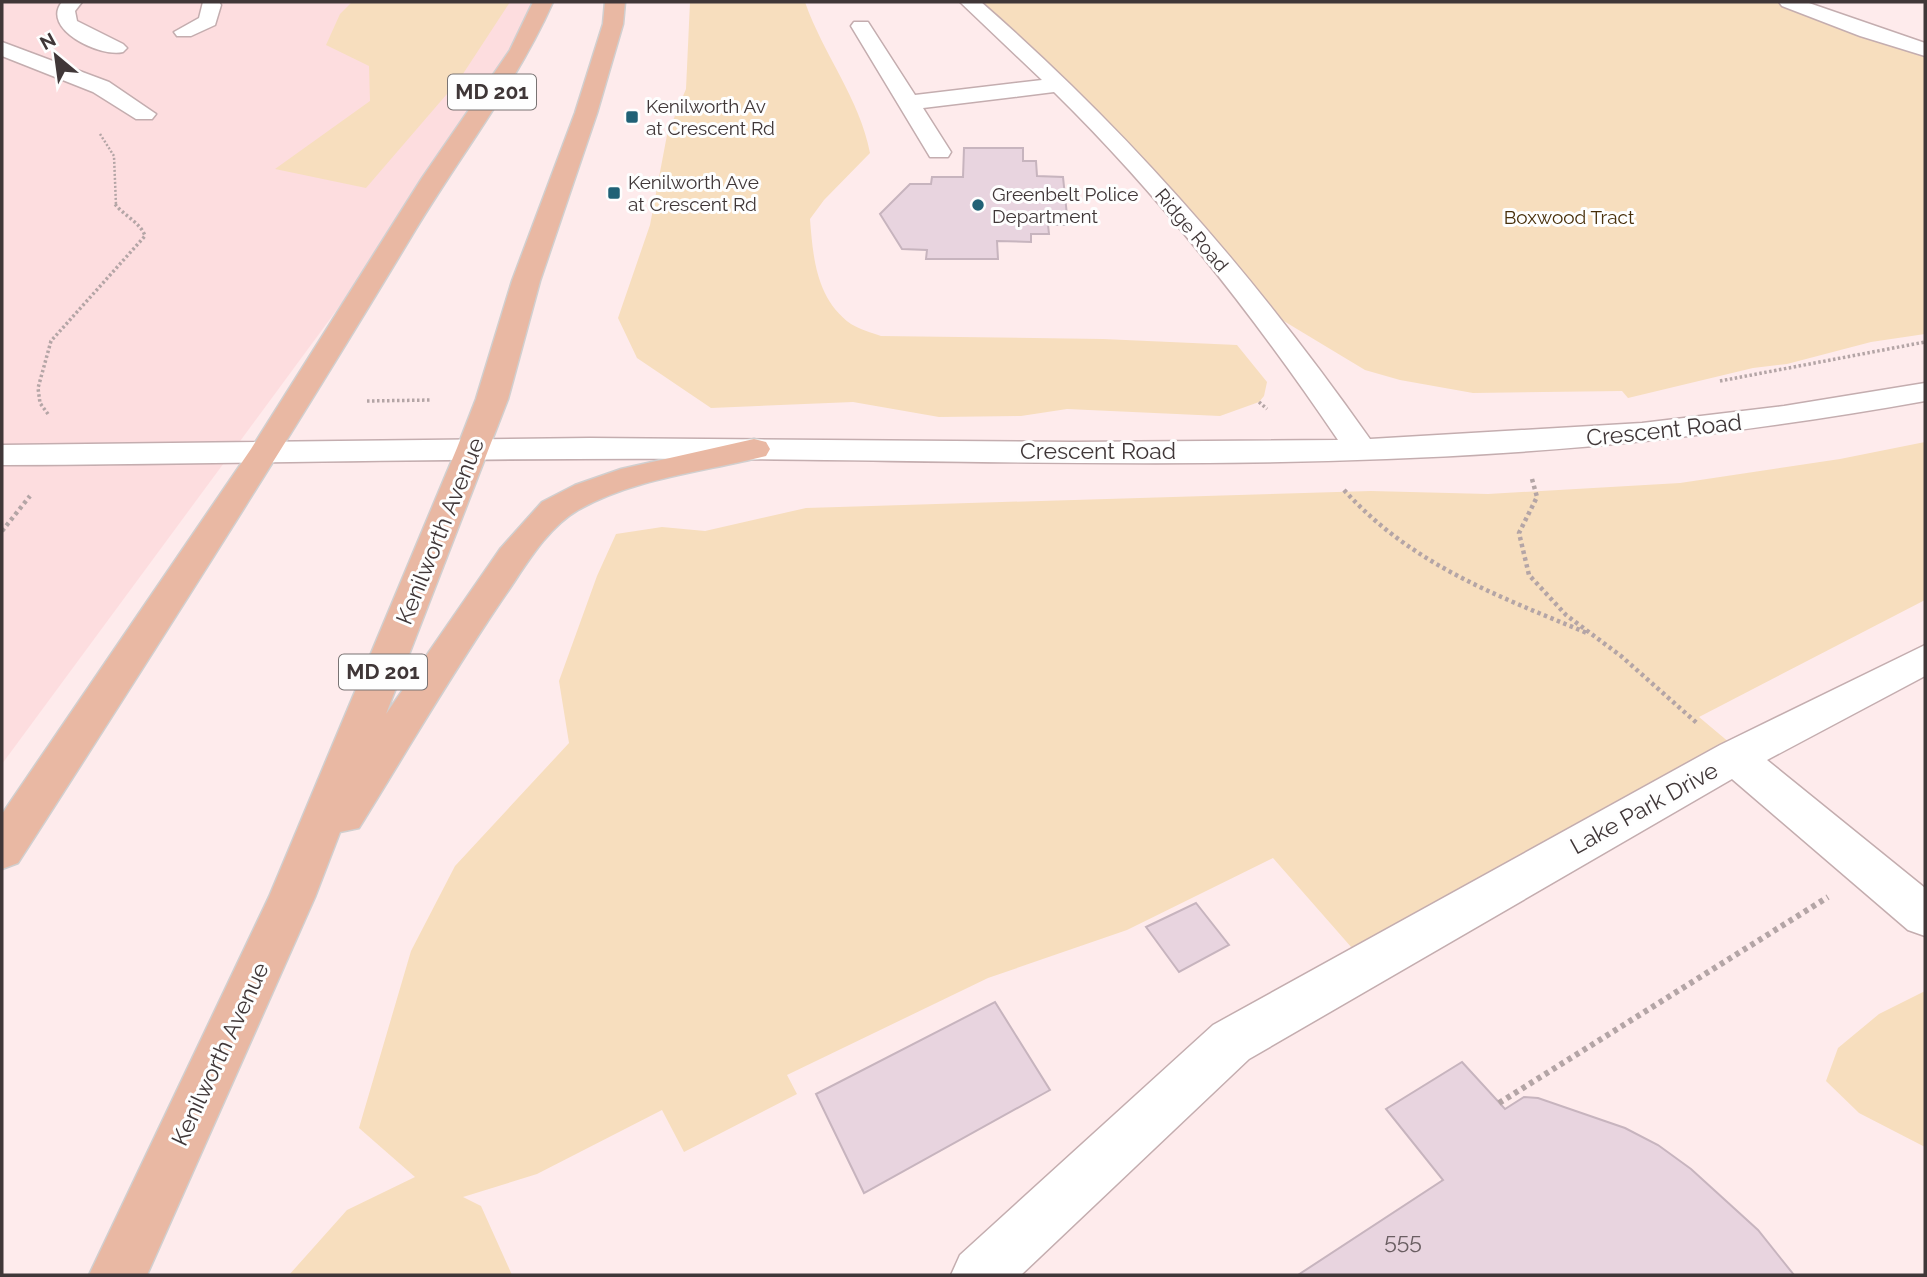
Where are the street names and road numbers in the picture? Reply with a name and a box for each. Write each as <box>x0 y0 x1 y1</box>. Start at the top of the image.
road number: MD 201 <box>448 74 536 110</box>
street label: Ridge Road <box>1151 184 1233 276</box>
street label: Crescent Road <box>1585 408 1743 451</box>
street label: Kenilworth Avenue <box>390 434 489 628</box>
street label: Crescent Road <box>1020 437 1176 464</box>
road number: MD 201 <box>339 654 427 690</box>
street label: Lake Park Drive <box>1565 756 1722 859</box>
street label: Kenilworth Avenue <box>165 958 274 1150</box>

